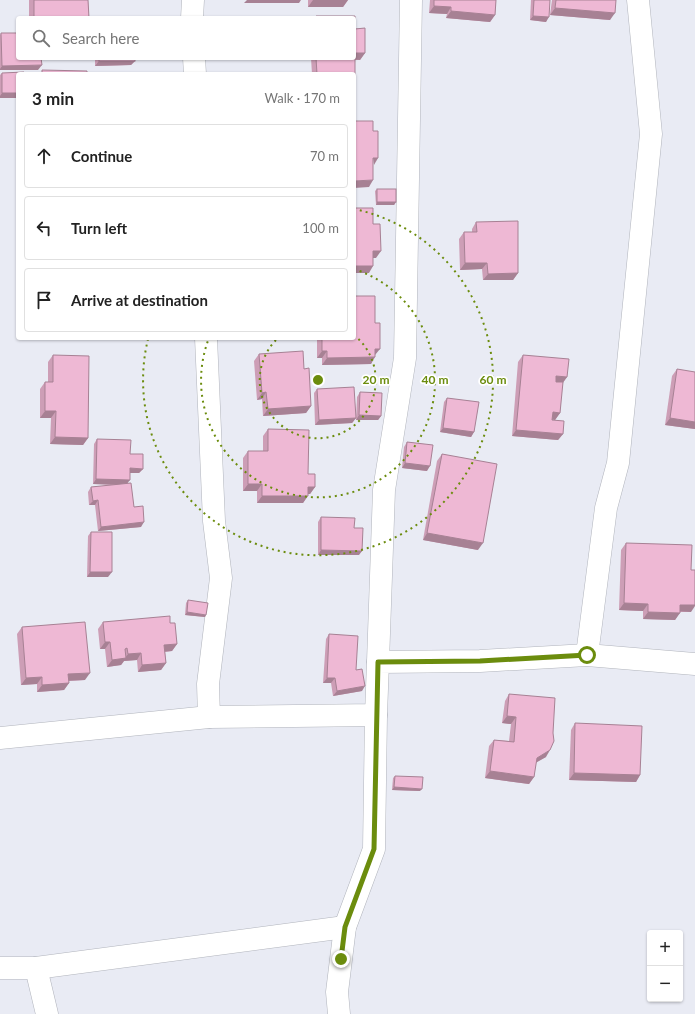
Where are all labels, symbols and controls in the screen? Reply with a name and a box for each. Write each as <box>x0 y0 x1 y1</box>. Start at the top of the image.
search box <box>16 16 356 60</box>
icon: search <box>30 27 52 49</box>
text: Search here <box>62 29 139 47</box>
text: 3 min <box>32 88 74 109</box>
text: Walk · 170 m <box>264 90 340 106</box>
icon: ahead <box>33 145 55 167</box>
text: Continue <box>71 147 132 165</box>
text: 70 m <box>310 148 339 164</box>
icon: left <box>33 217 55 239</box>
text: Turn left <box>71 219 127 237</box>
text: 100 m <box>302 220 339 236</box>
icon: arrive <box>33 289 55 311</box>
text: Arrive at destination <box>71 291 208 309</box>
text: 20 m <box>363 372 389 387</box>
text: 40 m <box>422 372 448 387</box>
text: 60 m <box>480 372 506 387</box>
centre of rings <box>311 373 325 387</box>
route start <box>578 646 596 664</box>
map controls <box>647 930 683 1002</box>
button: + <box>647 930 683 966</box>
route end <box>332 950 350 968</box>
button: − <box>647 966 683 1002</box>

